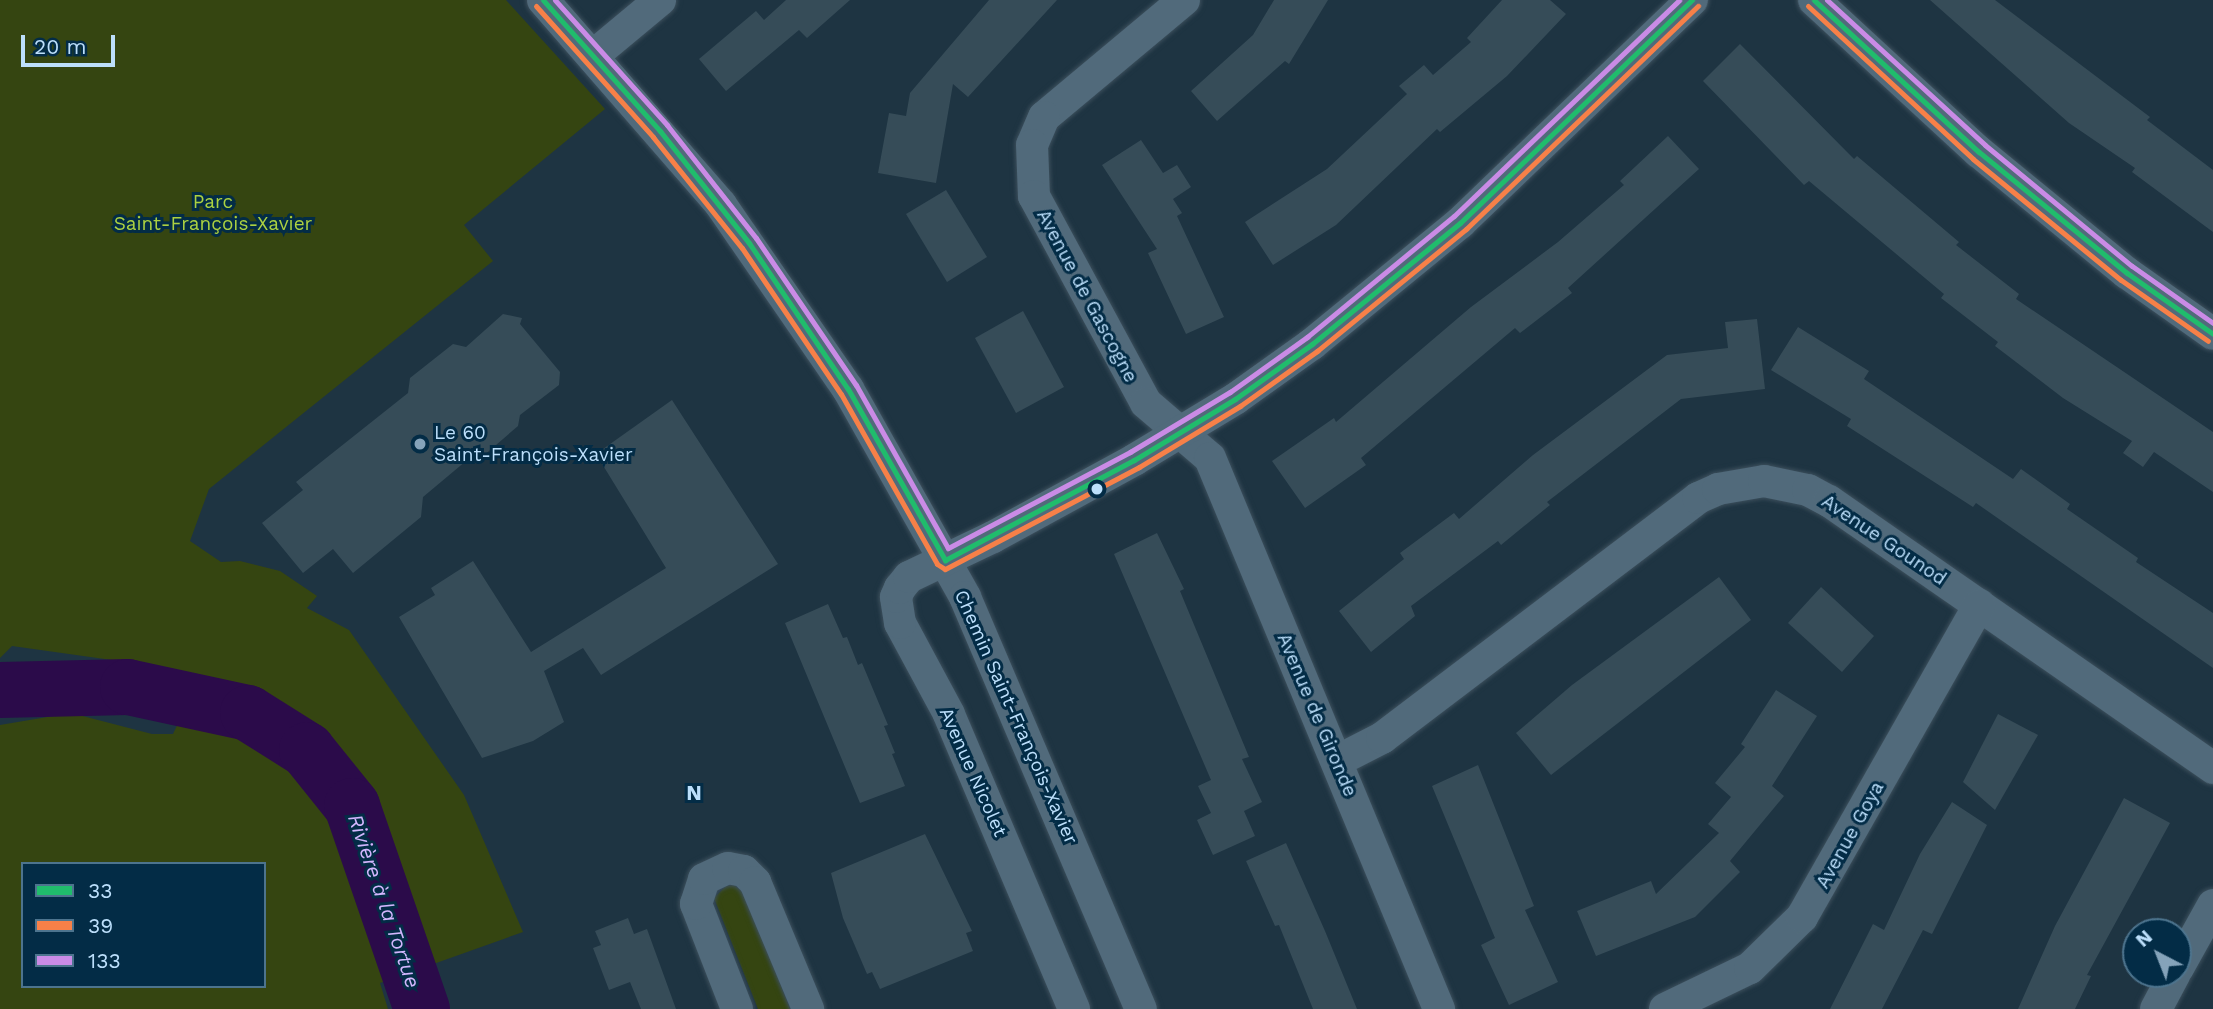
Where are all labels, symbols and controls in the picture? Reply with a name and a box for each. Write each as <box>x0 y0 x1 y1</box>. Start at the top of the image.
scale bar <box>24 21 119 65</box>
text: 20 m <box>34 34 86 59</box>
park label: Parc Saint-François-Xavier <box>114 191 312 235</box>
street label: Avenue de Gascogne <box>1032 206 1142 386</box>
place label: Le 60 Saint-François-Xavier <box>434 422 633 466</box>
marker: Le 60 Saint-François-Xavier <box>412 436 428 452</box>
unlabelled marker <box>1090 482 1104 496</box>
street label: Avenue Gounod <box>1817 490 1951 590</box>
street label: Chemin Saint-François-Xavier <box>949 586 1083 848</box>
street label: Avenue de Gironde <box>1272 630 1362 800</box>
street label: Avenue Nicolet <box>934 704 1012 840</box>
street label: Avenue Goya <box>1811 777 1889 893</box>
district label: N <box>686 780 702 806</box>
water label: Rivière à la Tortue <box>342 810 426 992</box>
legend <box>21 862 266 988</box>
text: 33 <box>88 878 113 903</box>
text: 39 <box>88 913 113 938</box>
north arrow <box>2122 918 2192 988</box>
text: N <box>2131 925 2157 952</box>
text: 133 <box>88 948 121 973</box>

